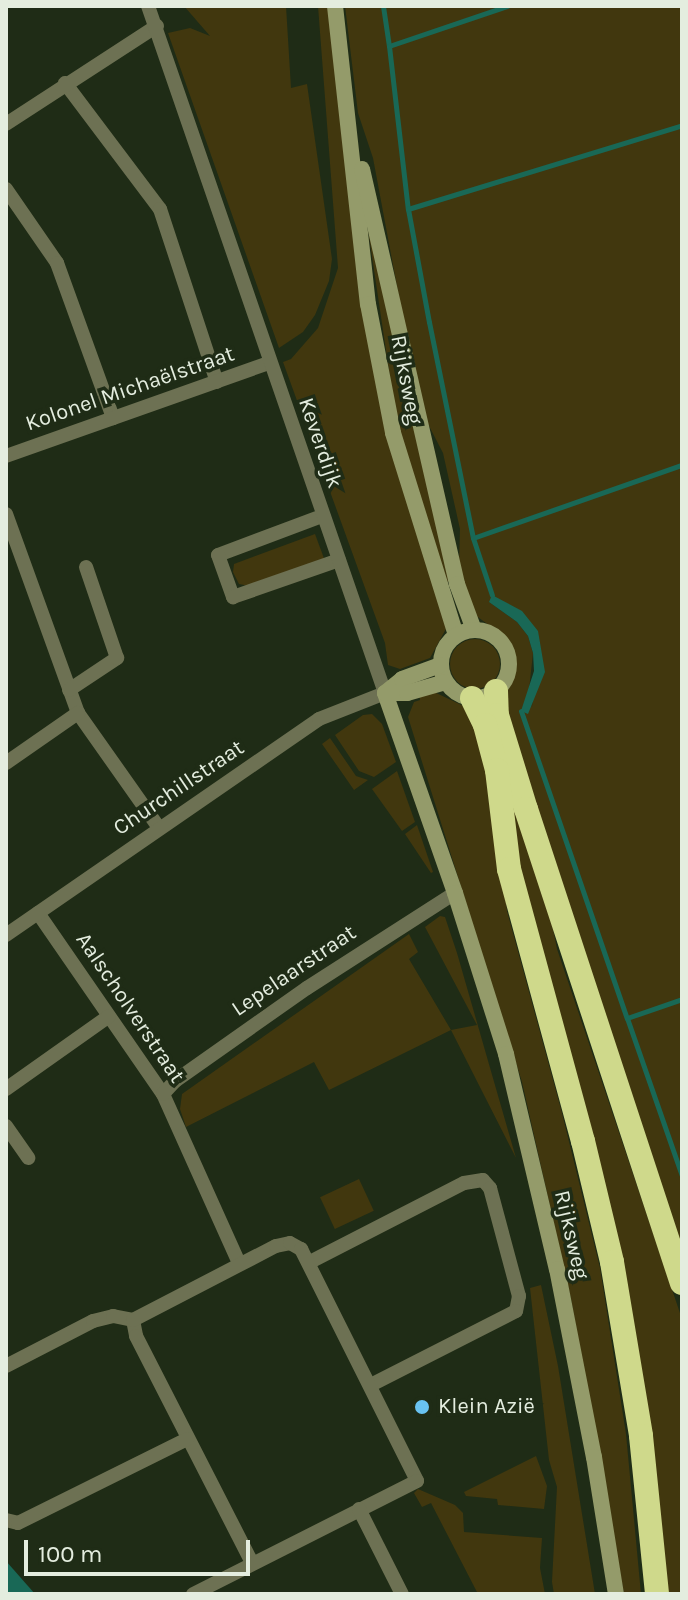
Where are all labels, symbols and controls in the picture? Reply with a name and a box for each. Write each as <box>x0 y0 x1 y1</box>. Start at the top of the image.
street label: Rijksweg <box>384 333 428 427</box>
street label: Kolonel Michaëlstraat <box>22 341 238 437</box>
street label: Keverdijk <box>292 394 348 492</box>
street label: Churchillstraat <box>109 735 249 841</box>
street label: Lepelaarstraat <box>227 920 361 1022</box>
street label: Aalscholverstraat <box>70 928 190 1088</box>
street label: Rijksweg <box>548 1188 594 1282</box>
place label: Klein Azië <box>438 1394 535 1420</box>
marker: Klein Azië <box>413 1398 431 1416</box>
scale bar <box>28 1524 254 1574</box>
text: 100 m <box>38 1540 103 1568</box>

